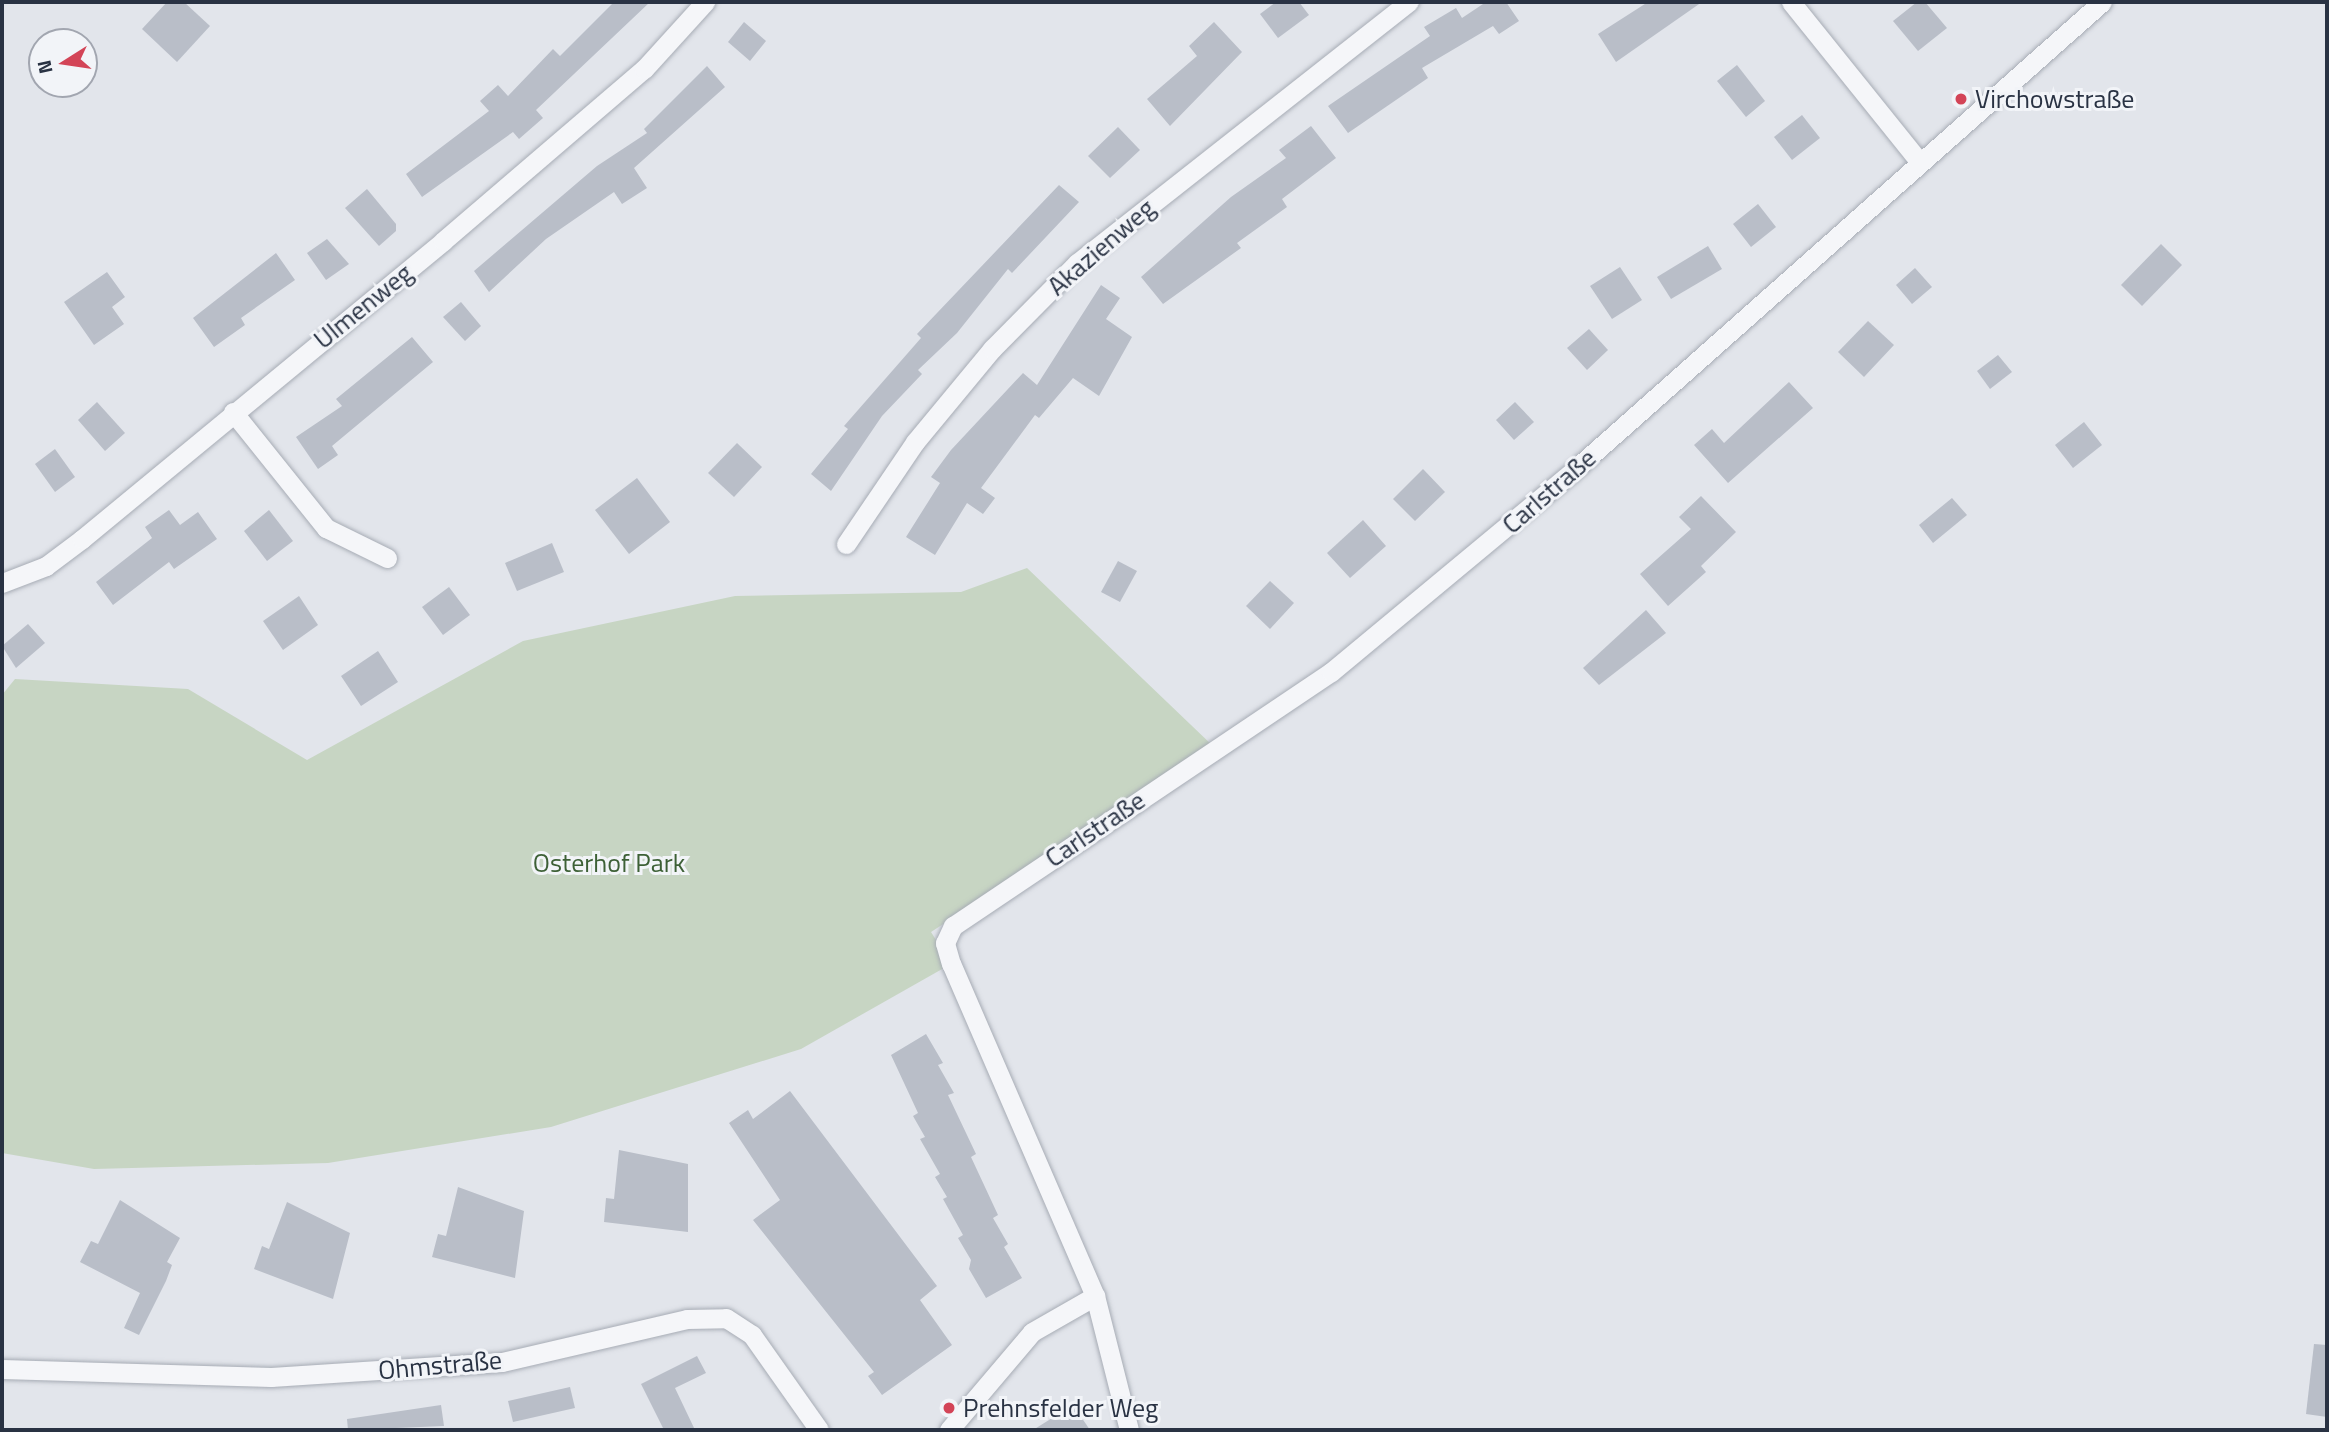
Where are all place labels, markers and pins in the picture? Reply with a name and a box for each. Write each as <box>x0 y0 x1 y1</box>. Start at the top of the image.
place label: Virchowstraße <box>1975 83 2134 115</box>
marker: Virchowstraße <box>1953 91 1969 107</box>
place label: Prehnsfelder Weg <box>963 1392 1158 1424</box>
marker: Prehnsfelder Weg <box>941 1400 957 1416</box>

